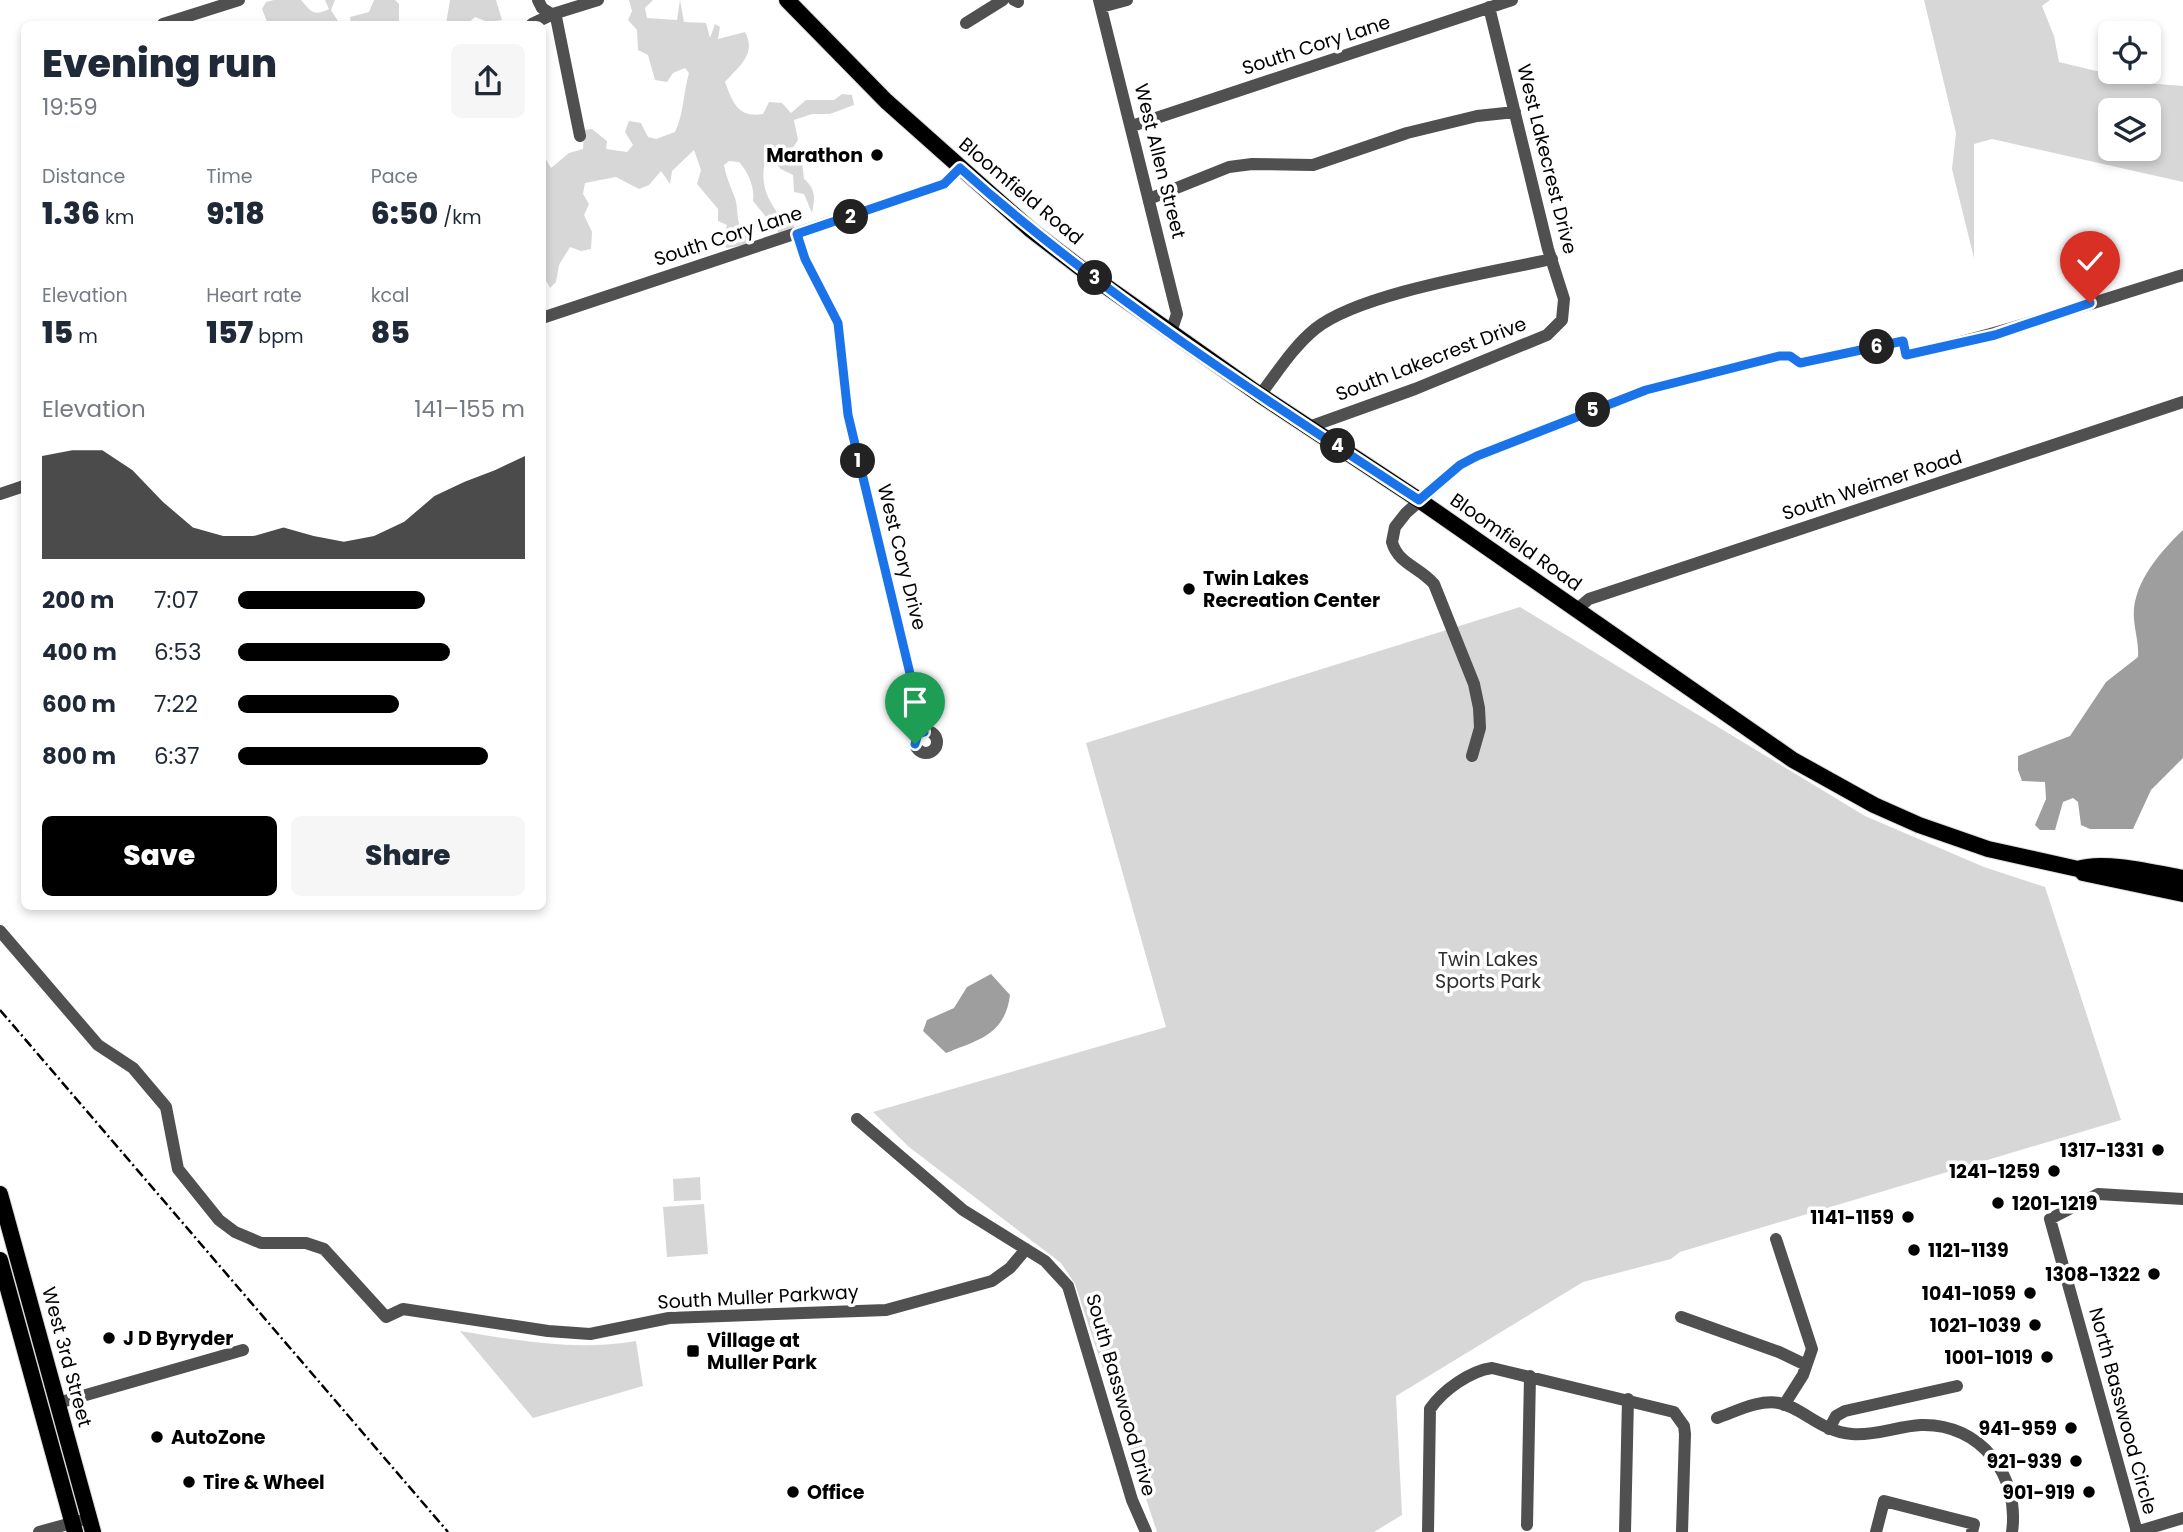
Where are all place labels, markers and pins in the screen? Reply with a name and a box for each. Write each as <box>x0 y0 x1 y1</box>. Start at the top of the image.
place label: Marathon <box>766 142 863 169</box>
marker: Marathon <box>869 147 885 163</box>
pin: 2 <box>834 200 868 234</box>
pin <box>2060 231 2120 303</box>
pin: 3 <box>1078 260 1112 296</box>
pin: 6 <box>1860 330 1895 364</box>
pin: 5 <box>1576 392 1610 428</box>
pin: 4 <box>1320 428 1356 464</box>
pin: 1 <box>840 444 876 478</box>
place label: Twin Lakes Recreation Center <box>1203 565 1380 614</box>
marker: Twin Lakes Recreation Center <box>1181 581 1197 597</box>
pin <box>885 672 945 744</box>
place label: 1317-1331 <box>2060 1137 2144 1164</box>
marker: 1317-1331 <box>2150 1142 2166 1158</box>
place label: 1241-1259 <box>1949 1158 2040 1185</box>
marker: 1241-1259 <box>2046 1163 2062 1179</box>
place label: 1201-1219 <box>2012 1190 2097 1217</box>
marker: 1201-1219 <box>1990 1195 2006 1211</box>
place label: 1141-1159 <box>1810 1204 1894 1231</box>
marker: 1141-1159 <box>1900 1209 1916 1225</box>
place label: 1121-1139 <box>1928 1237 2009 1264</box>
marker: 1121-1139 <box>1906 1242 1922 1258</box>
place label: 1308-1322 <box>2045 1261 2140 1288</box>
marker: 1308-1322 <box>2146 1266 2162 1282</box>
place label: 1041-1059 <box>1922 1280 2016 1307</box>
marker: 1041-1059 <box>2022 1285 2038 1301</box>
place label: 1021-1039 <box>1930 1312 2021 1339</box>
marker: 1021-1039 <box>2027 1317 2043 1333</box>
place label: J D Byryder <box>123 1325 233 1352</box>
place label: Village at Muller Park <box>707 1327 817 1376</box>
marker: J D Byryder <box>101 1330 117 1346</box>
marker: Village at Muller Park <box>685 1343 701 1359</box>
place label: 1001-1019 <box>1945 1344 2033 1371</box>
marker: 1001-1019 <box>2039 1349 2055 1365</box>
place label: 941-959 <box>1979 1415 2057 1442</box>
marker: 941-959 <box>2063 1420 2079 1436</box>
place label: AutoZone <box>171 1424 266 1451</box>
marker: AutoZone <box>149 1429 165 1445</box>
place label: 921-939 <box>1986 1448 2062 1475</box>
marker: 921-939 <box>2068 1453 2084 1469</box>
place label: Tire & Wheel <box>203 1469 325 1496</box>
marker: Tire & Wheel <box>181 1474 197 1490</box>
place label: Office <box>807 1479 865 1506</box>
place label: 901-919 <box>2002 1479 2075 1506</box>
marker: Office <box>785 1484 801 1500</box>
marker: 901-919 <box>2081 1484 2097 1500</box>

